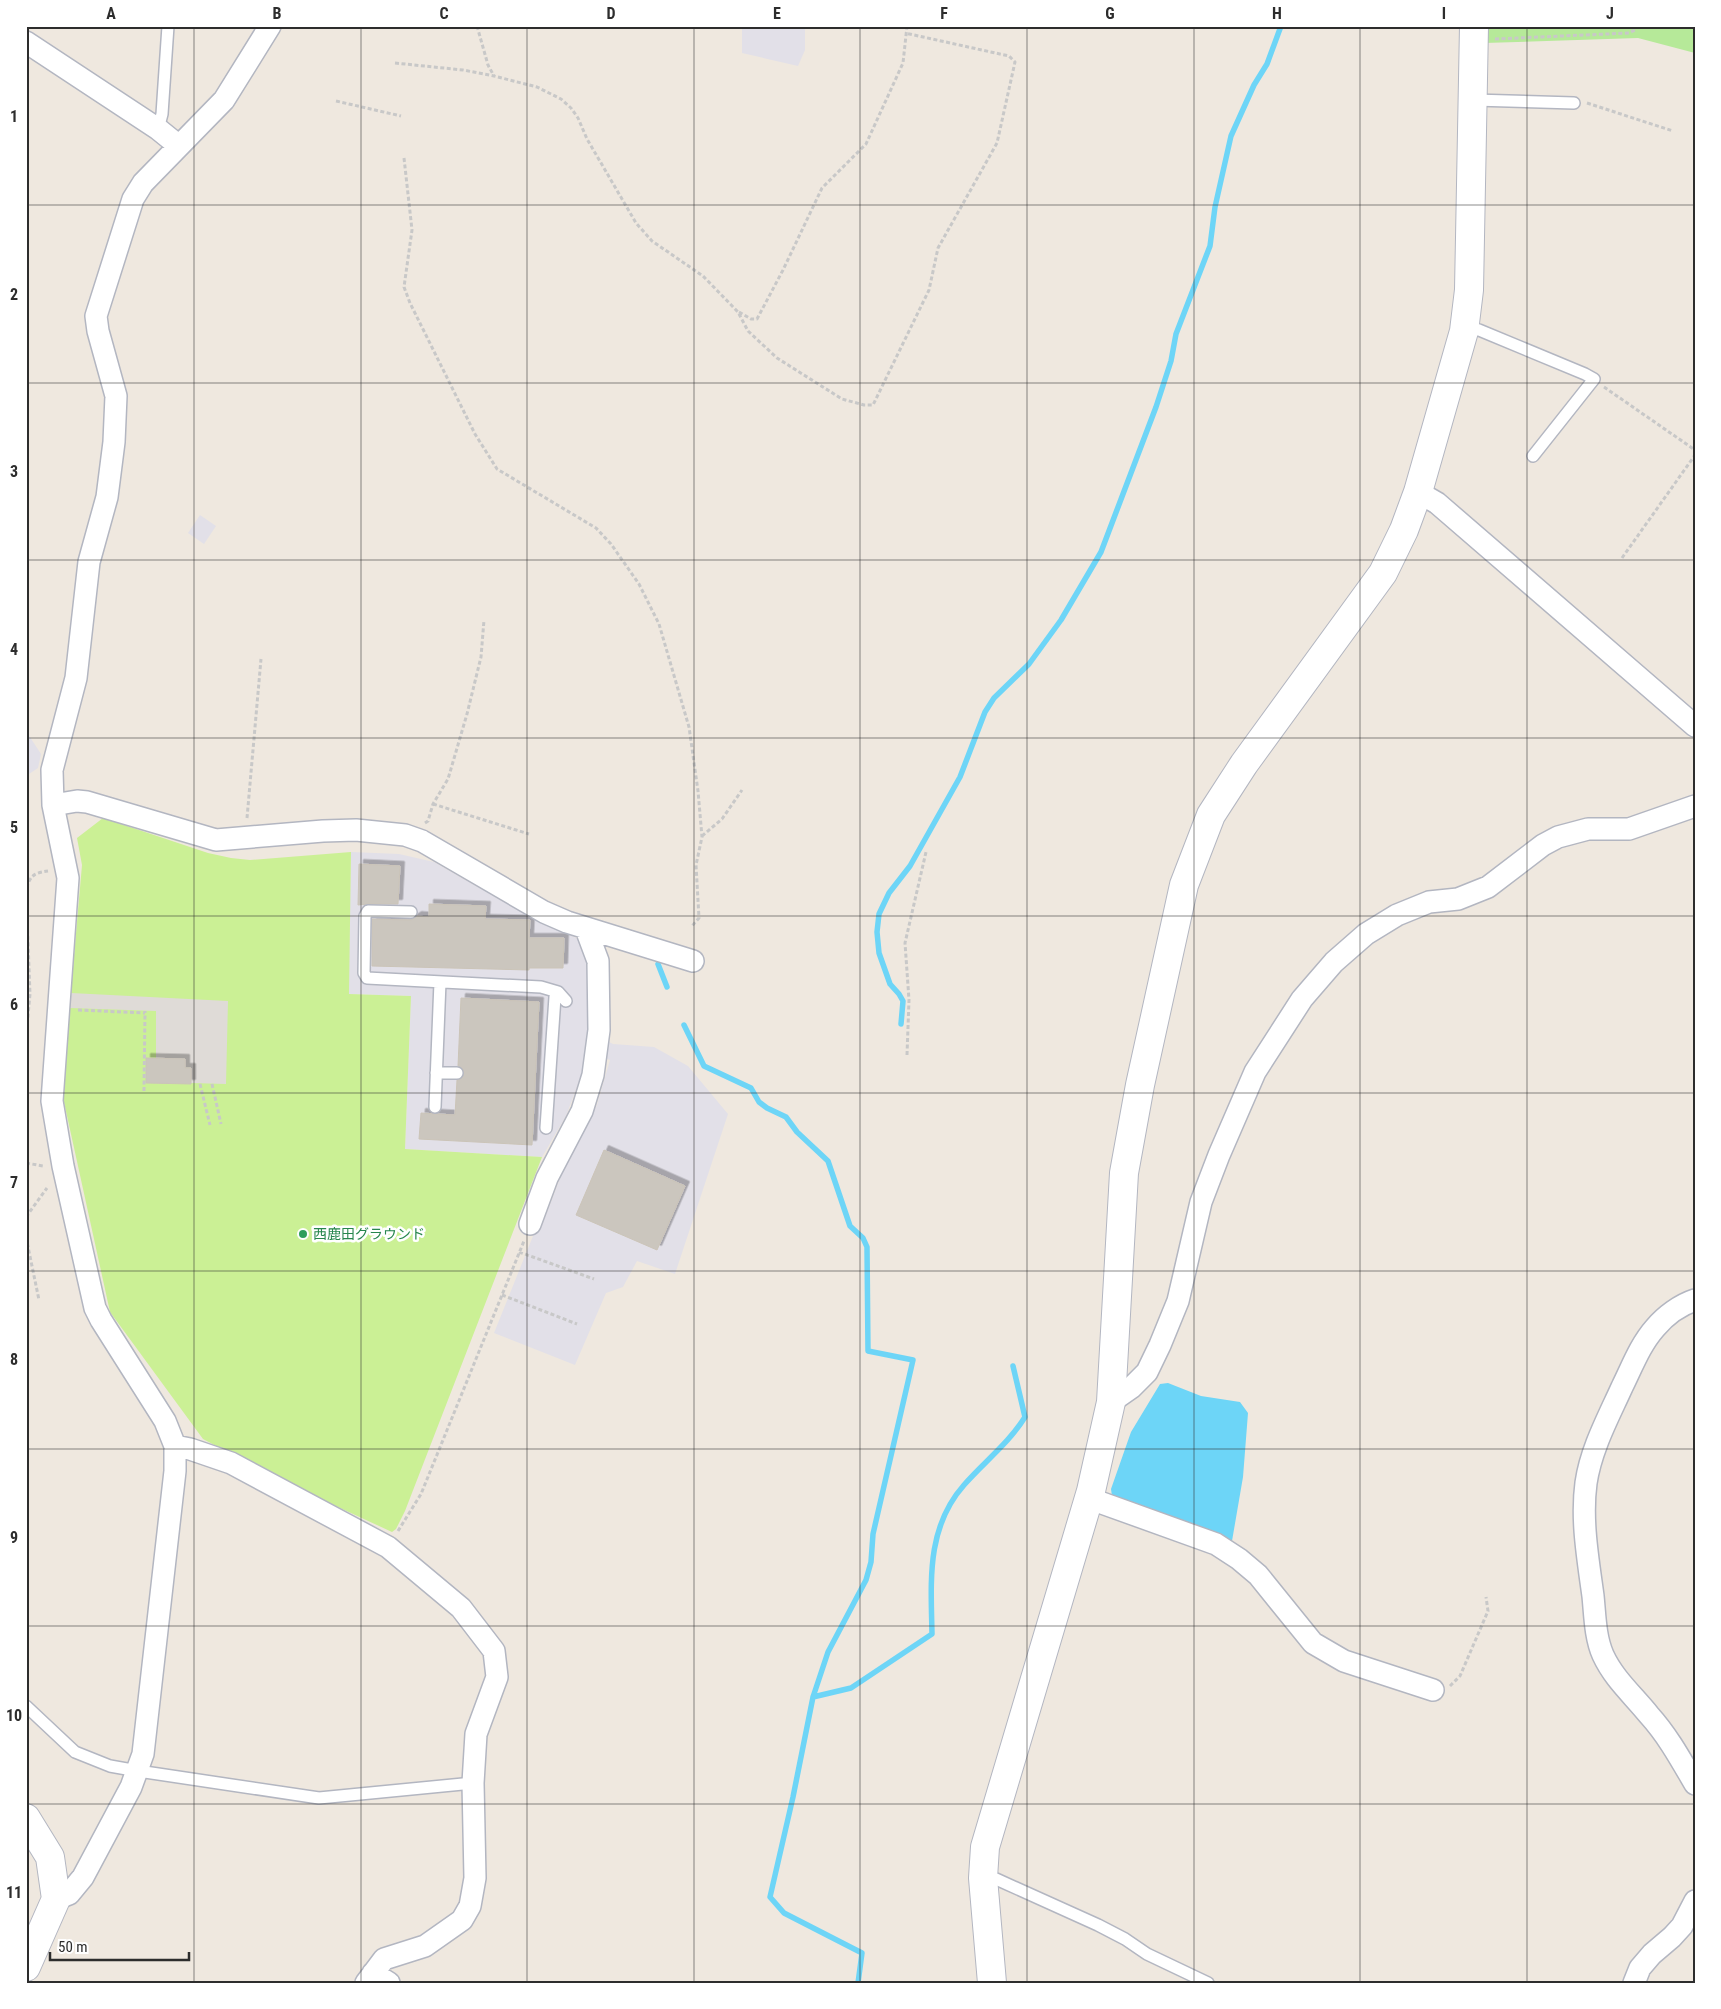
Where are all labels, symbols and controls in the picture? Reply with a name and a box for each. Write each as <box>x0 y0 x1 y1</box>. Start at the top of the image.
text: A <box>106 4 116 23</box>
text: B <box>273 4 282 23</box>
text: C <box>439 4 449 23</box>
text: D <box>606 4 616 23</box>
text: E <box>773 4 781 23</box>
text: F <box>940 4 948 23</box>
text: G <box>1105 4 1115 23</box>
text: H <box>1272 4 1282 23</box>
text: I <box>1442 4 1446 23</box>
text: J <box>1606 4 1614 23</box>
text: 1 <box>10 107 18 126</box>
text: 2 <box>10 285 18 304</box>
text: 3 <box>10 462 18 481</box>
text: 4 <box>10 640 18 659</box>
text: 5 <box>10 818 18 837</box>
text: 6 <box>10 995 18 1014</box>
text: 7 <box>10 1173 18 1192</box>
place label: 西鹿田グラウンド <box>313 1226 425 1242</box>
marker: 西鹿田グラウンド <box>297 1228 309 1240</box>
text: 8 <box>10 1350 18 1369</box>
text: 9 <box>10 1528 18 1547</box>
text: 10 <box>6 1706 22 1725</box>
text: 11 <box>6 1883 22 1902</box>
scale bar <box>50 1929 189 1961</box>
text: 50 m <box>58 1938 88 1956</box>

